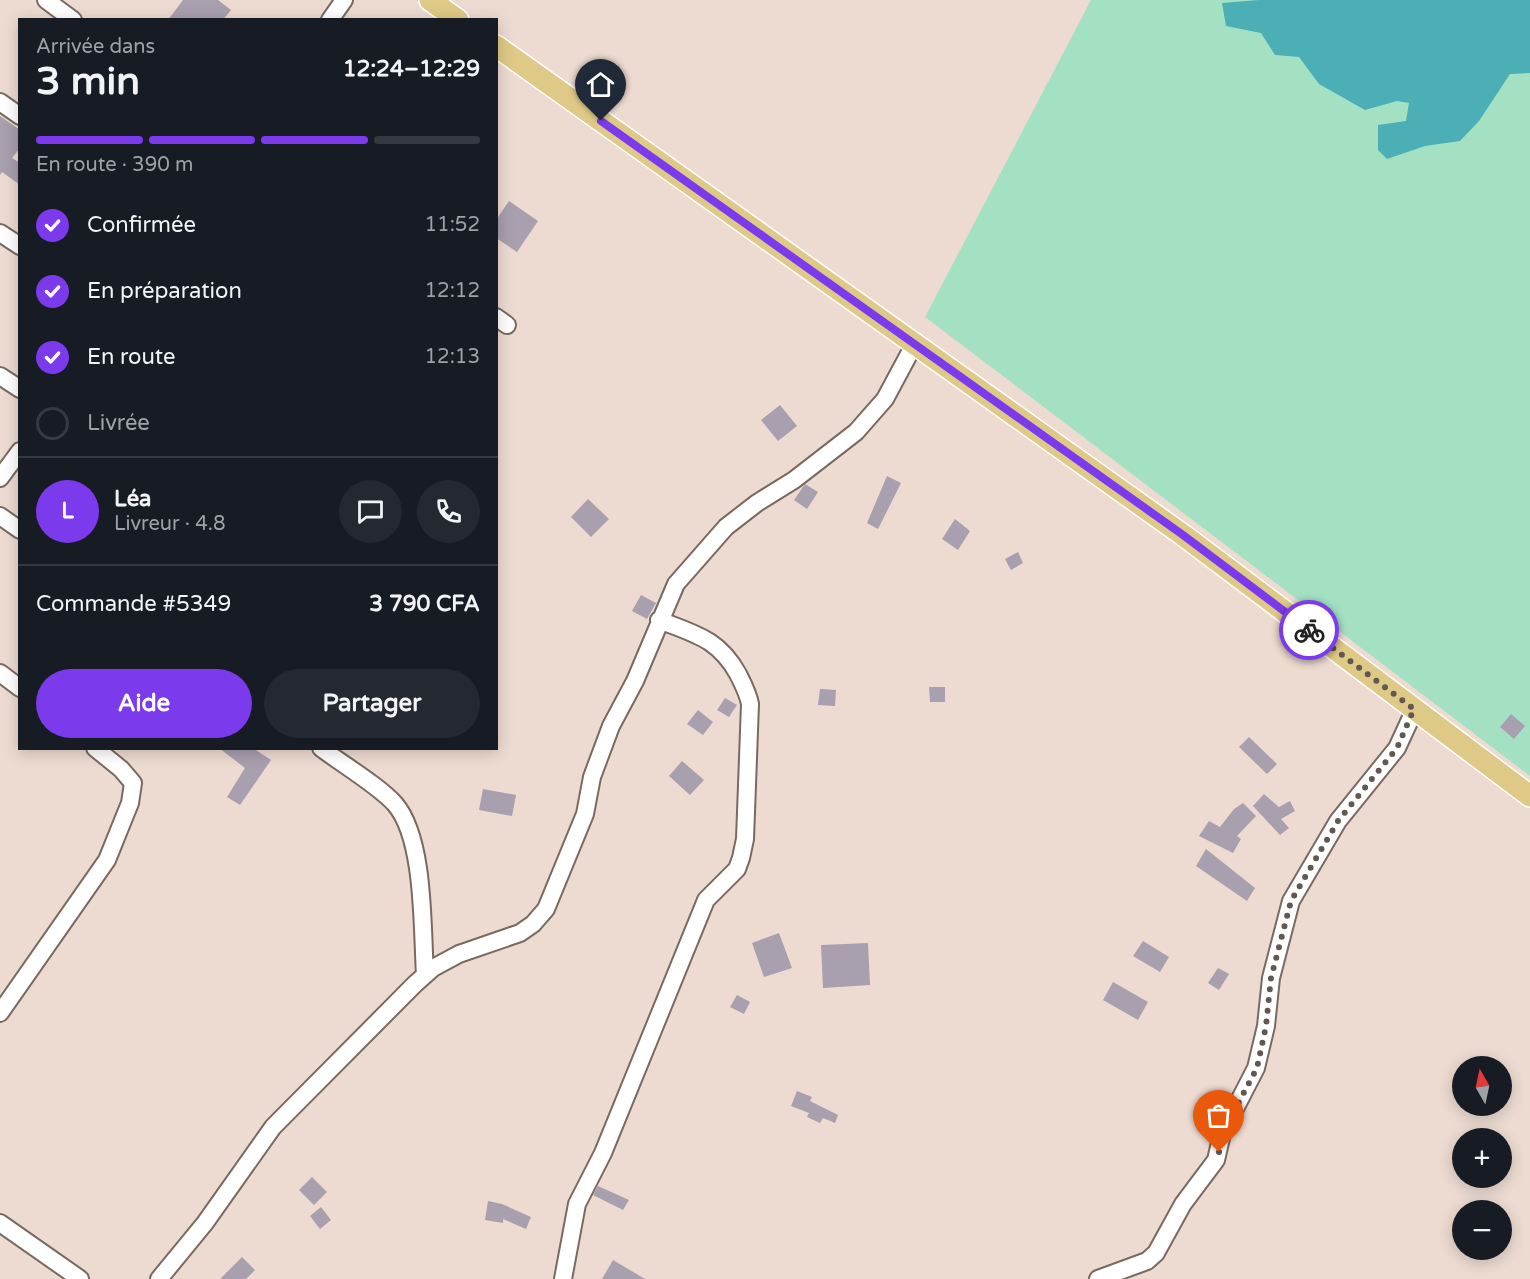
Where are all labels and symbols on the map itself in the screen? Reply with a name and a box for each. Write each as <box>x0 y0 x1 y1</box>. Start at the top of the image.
pin <box>575 59 626 121</box>
courier <box>1279 600 1339 660</box>
north arrow <box>1452 1056 1512 1116</box>
pin <box>1193 1090 1244 1152</box>

